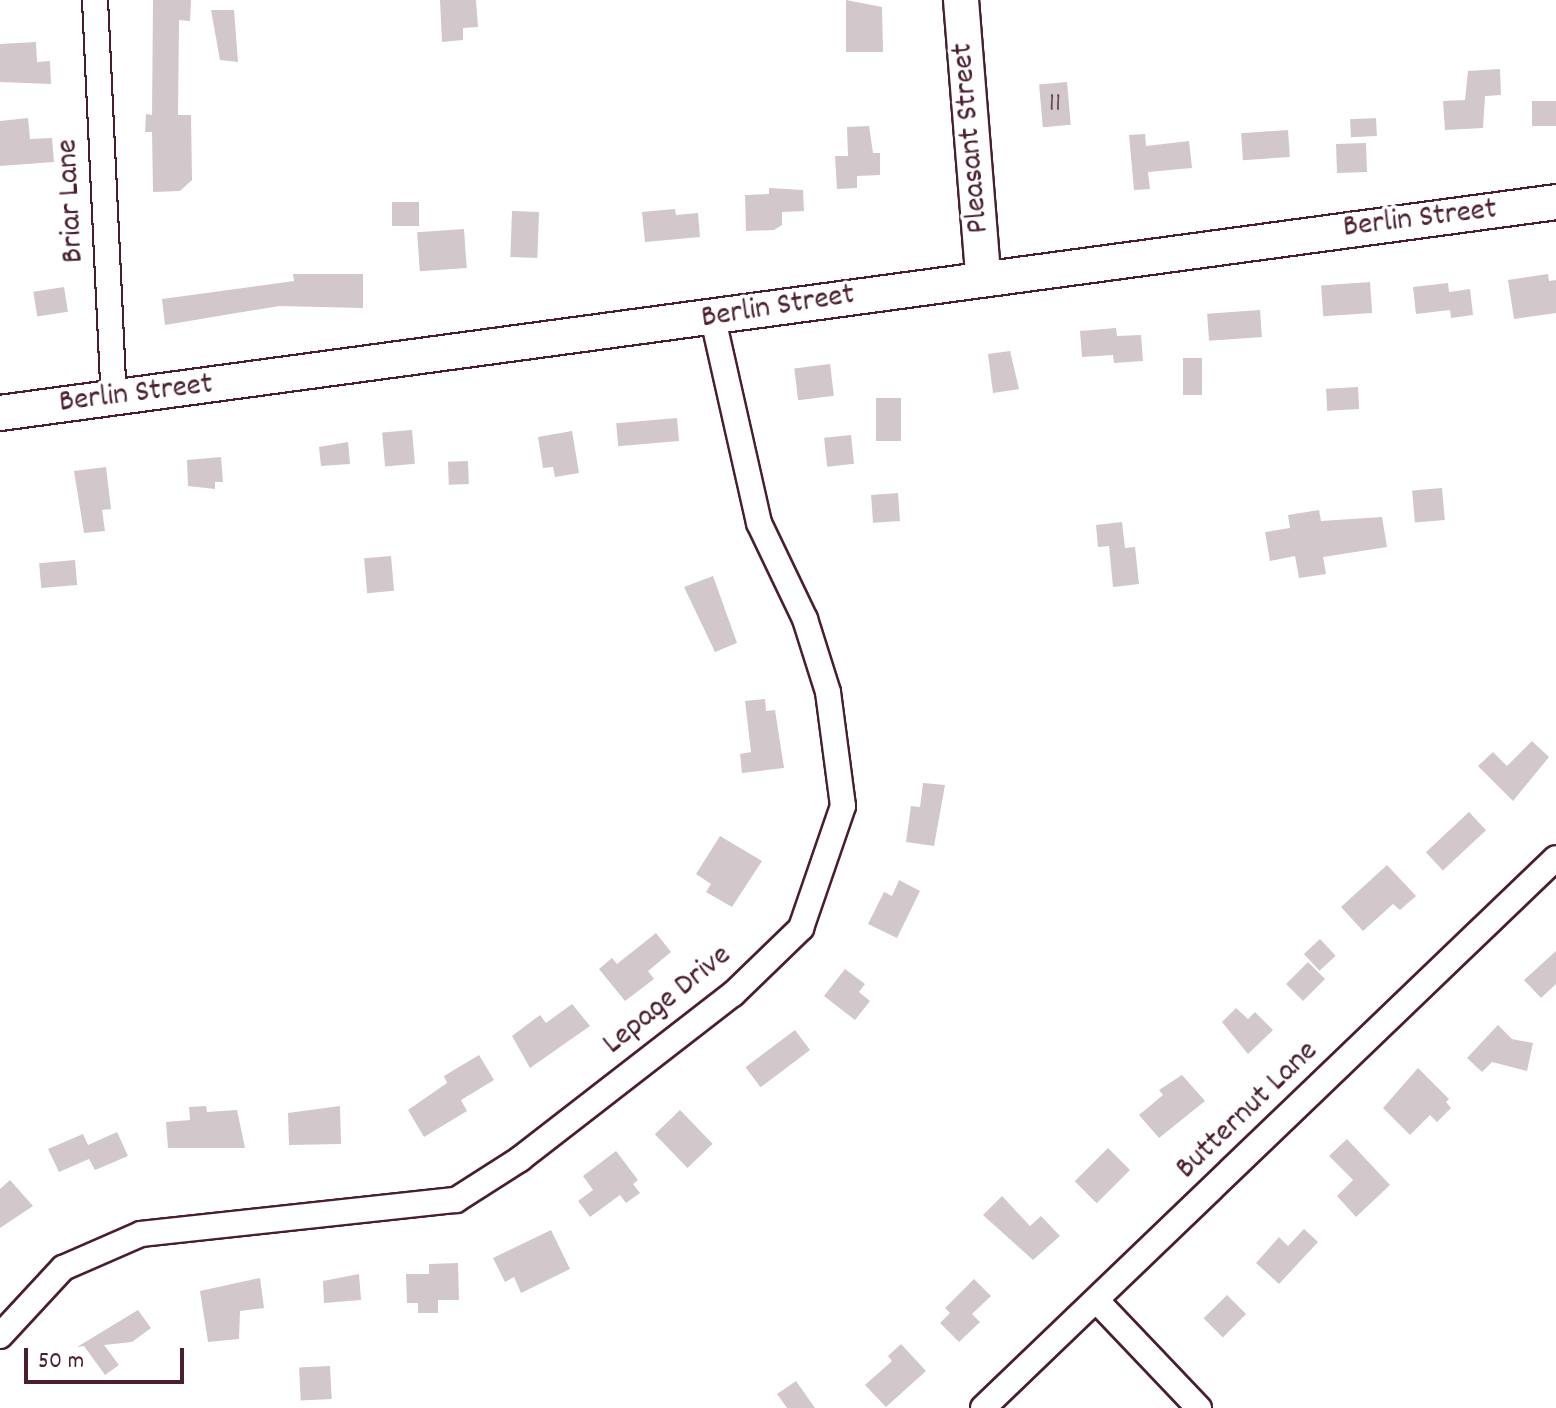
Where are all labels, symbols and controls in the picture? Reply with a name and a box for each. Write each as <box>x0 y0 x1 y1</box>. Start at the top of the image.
street label: Pleasant Street <box>945 41 999 235</box>
house number: 11 <box>1049 88 1061 122</box>
street label: Briar Lane <box>50 138 94 264</box>
street label: Berlin Street <box>1341 192 1499 248</box>
street label: Berlin Street <box>699 277 857 339</box>
street label: Berlin Street <box>57 367 215 423</box>
street label: Lepage Drive <box>596 938 740 1064</box>
street label: Butternut Lane <box>1169 1034 1327 1188</box>
scale bar <box>28 1332 188 1382</box>
text: 50 m <box>38 1345 84 1379</box>

